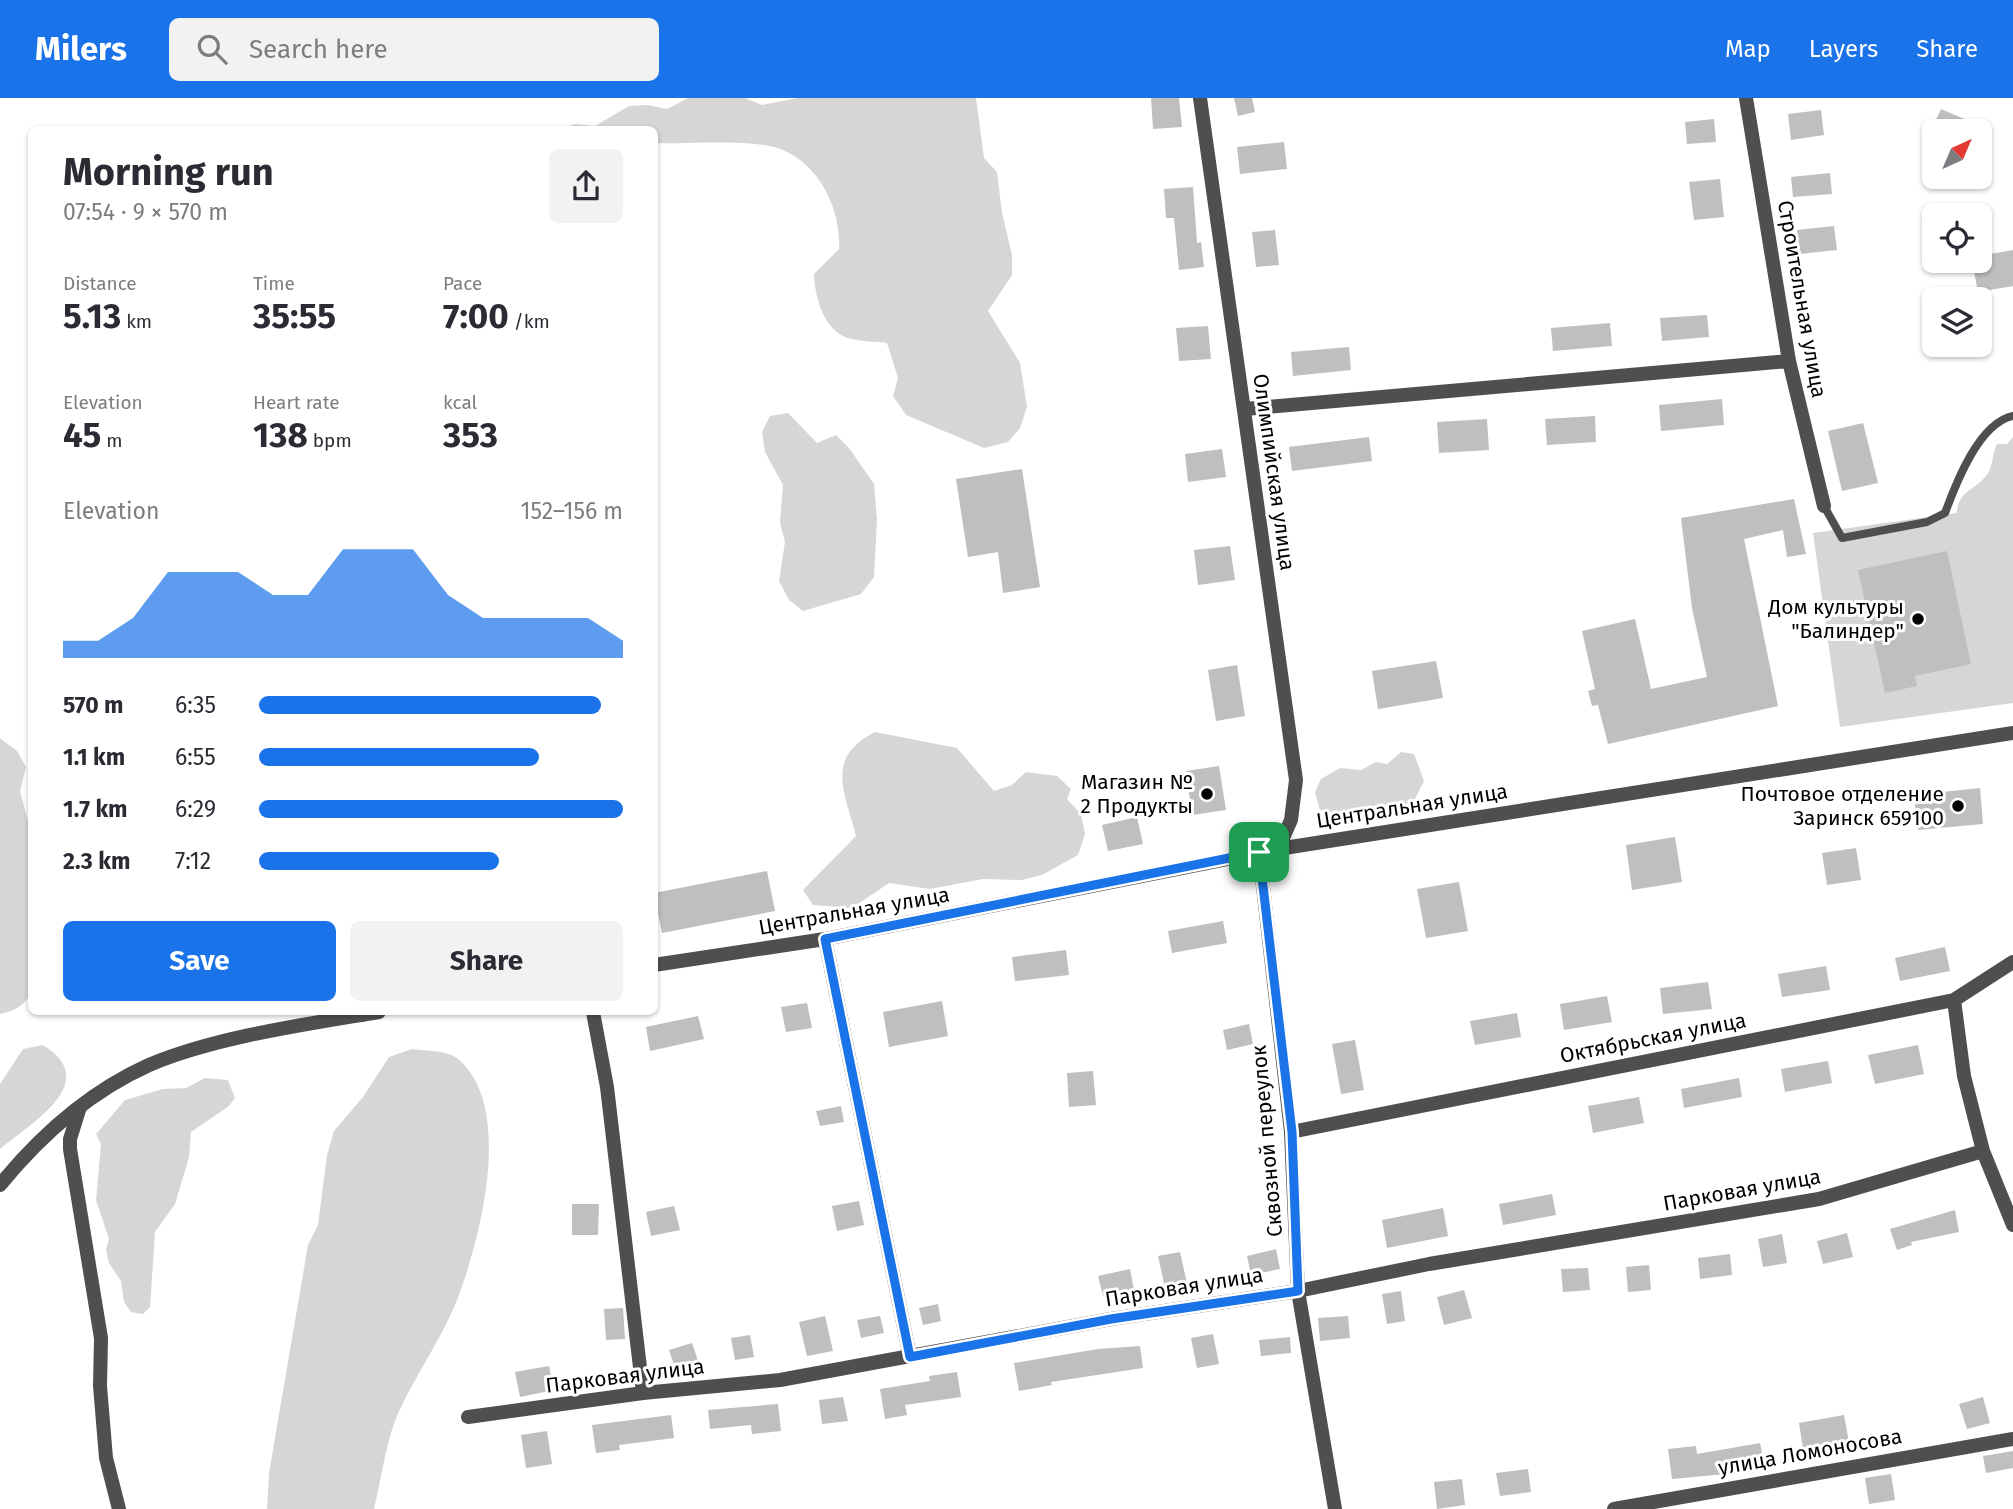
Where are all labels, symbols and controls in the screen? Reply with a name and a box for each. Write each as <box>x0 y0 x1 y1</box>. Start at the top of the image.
search box <box>169 18 659 81</box>
text: Milers <box>35 29 127 69</box>
icon: search <box>193 30 231 68</box>
text: Search here <box>249 34 388 65</box>
text: Map <box>1725 35 1771 63</box>
text: Layers <box>1809 35 1878 63</box>
text: Share <box>1916 35 1978 63</box>
north arrow <box>1922 119 1992 189</box>
map controls <box>1922 119 1992 357</box>
text: Morning run <box>63 149 274 195</box>
button: share <box>549 149 623 223</box>
text: 07:54 · 9 × 570 m <box>63 198 228 226</box>
street label: Строительная улица <box>1772 198 1832 400</box>
button: locate <box>1922 203 1992 273</box>
text: Distance <box>63 272 137 295</box>
text: Time <box>253 272 295 295</box>
text: Pace <box>443 272 482 295</box>
button: layers <box>1922 287 1992 357</box>
text: 5.13 <box>63 295 121 337</box>
text: 35:55 <box>253 295 336 337</box>
text: 7:00 <box>443 295 509 337</box>
text: km <box>121 310 152 333</box>
text: /km <box>509 310 550 333</box>
street label: Олимпийская улица <box>1247 372 1301 572</box>
text: Elevation <box>63 391 143 414</box>
text: Heart rate <box>253 391 340 414</box>
text: kcal <box>443 391 477 414</box>
text: 45 <box>63 414 101 456</box>
text: 138 <box>253 414 308 456</box>
text: 353 <box>443 414 498 456</box>
text: m <box>101 429 123 452</box>
text: bpm <box>308 429 352 452</box>
text: Elevation <box>63 497 159 525</box>
text: 152–156 m <box>521 497 623 525</box>
place label: Дом культуры "Балиндер" <box>1767 594 1904 644</box>
marker: Дом культуры "Балиндер" <box>1910 611 1926 627</box>
text: 570 m <box>63 691 124 719</box>
text: 6:35 <box>175 691 216 719</box>
text: 1.1 km <box>63 743 125 771</box>
text: 6:55 <box>175 743 216 771</box>
place label: Магазин № 2 Продукты <box>1081 769 1193 819</box>
street label: Центральная улица <box>1314 778 1510 834</box>
place label: Почтовое отделение Заринск 659100 <box>1741 781 1944 831</box>
marker: Магазин № 2 Продукты <box>1199 786 1215 802</box>
text: 1.7 km <box>63 795 128 823</box>
text: 6:29 <box>175 795 216 823</box>
marker: Почтовое отделение Заринск 659100 <box>1950 798 1966 814</box>
pin <box>1229 822 1289 882</box>
icon: arrive <box>1240 833 1278 871</box>
text: 2.3 km <box>63 847 130 875</box>
text: 7:12 <box>175 847 211 875</box>
street label: Центральная улица <box>756 881 952 941</box>
button: Save <box>63 921 336 1001</box>
button: Share <box>350 921 623 1001</box>
street label: Октябрьская улица <box>1558 1007 1748 1069</box>
street label: Сквозной переулок <box>1246 1044 1288 1238</box>
street label: Парковая улица <box>1661 1163 1823 1217</box>
street label: Парковая улица <box>1103 1262 1265 1312</box>
street label: Парковая улица <box>544 1353 706 1399</box>
street label: улица Ломоносова <box>1716 1423 1904 1481</box>

